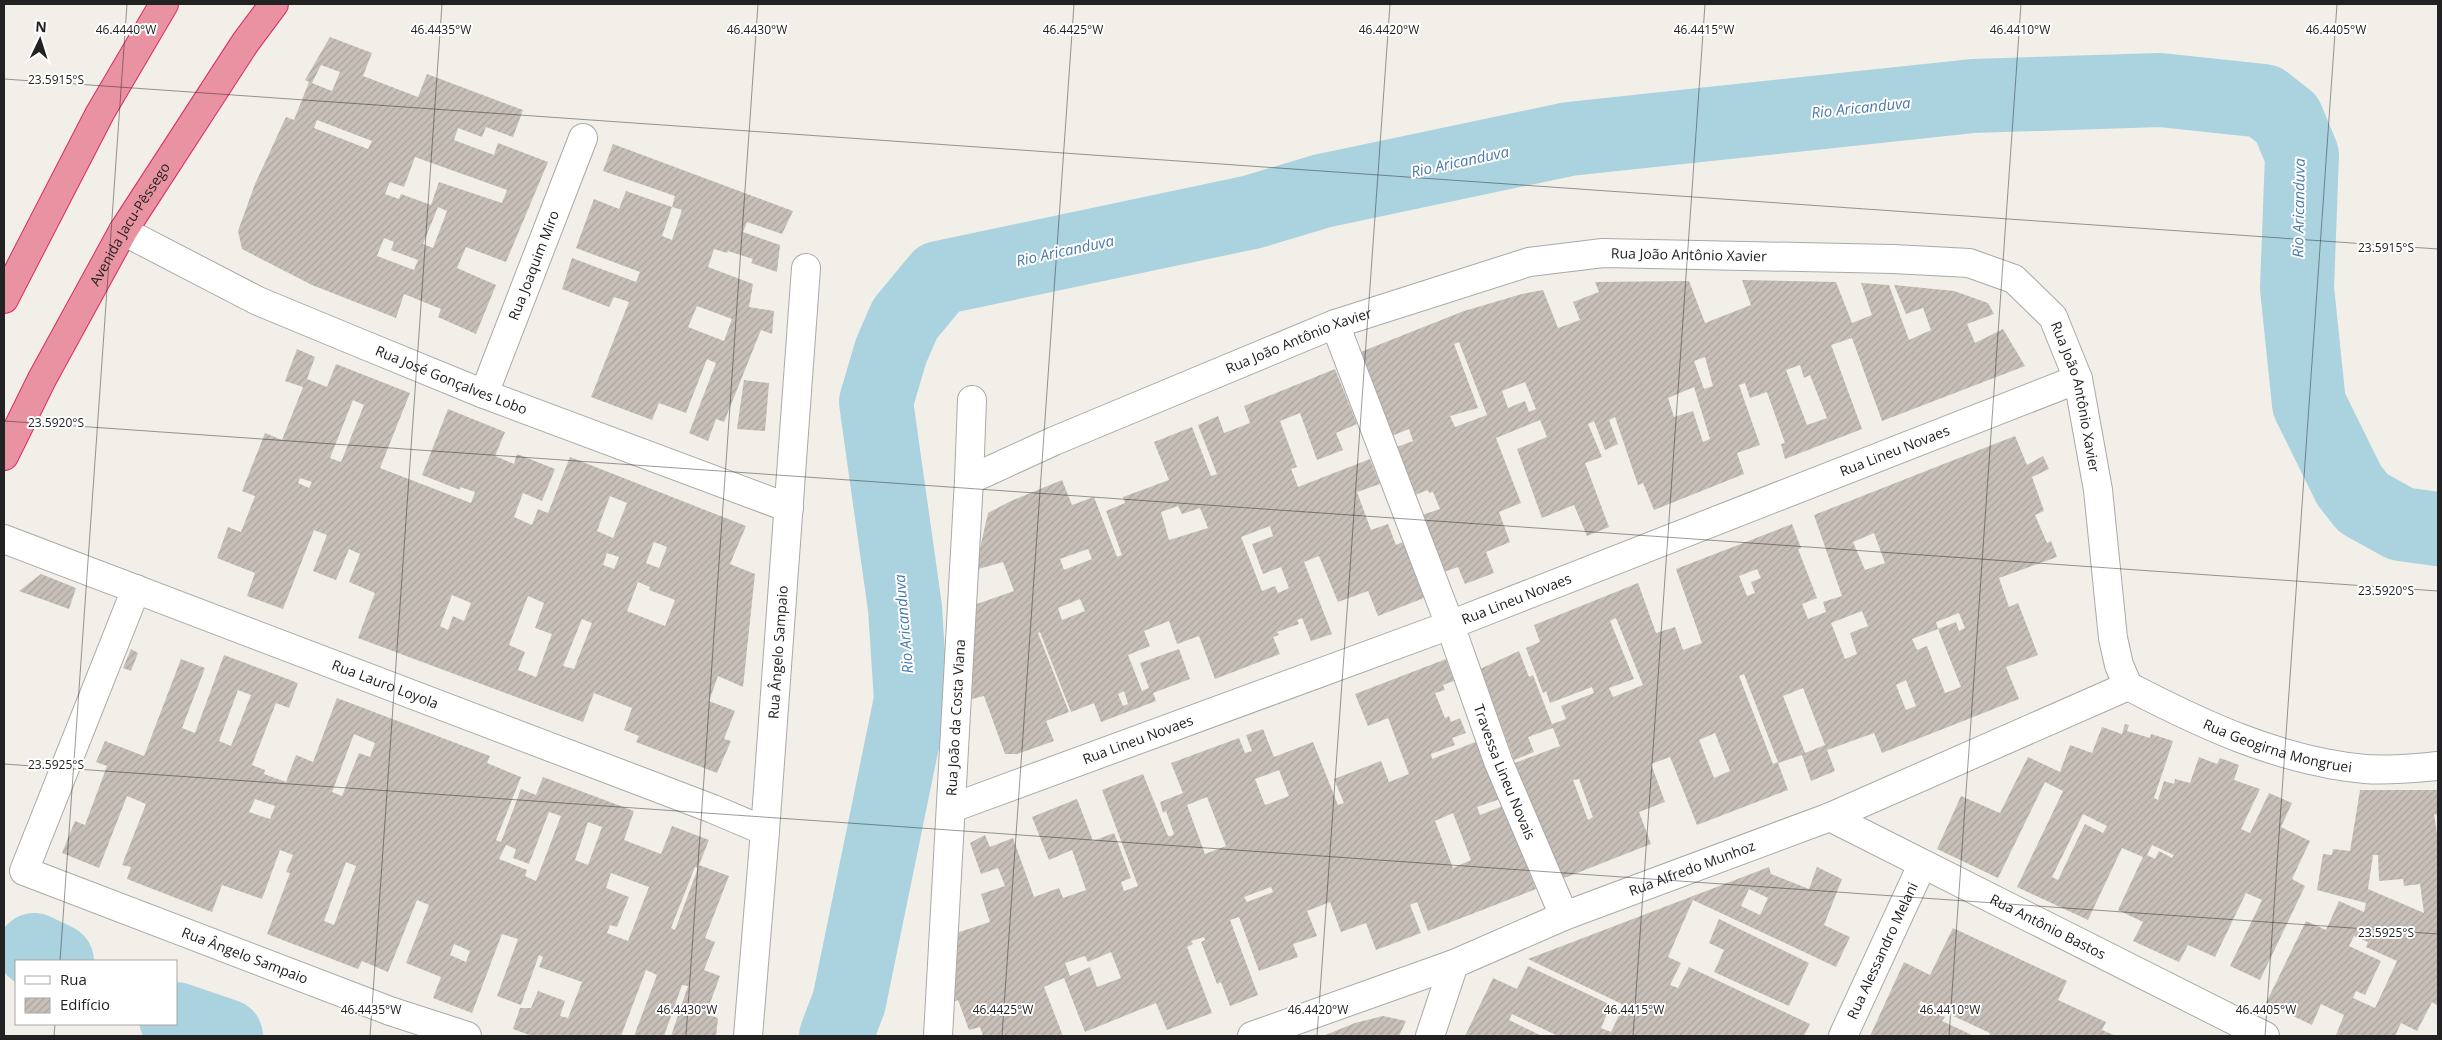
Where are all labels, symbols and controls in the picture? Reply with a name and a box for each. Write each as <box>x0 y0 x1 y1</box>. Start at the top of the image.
north arrow <box>15 15 65 65</box>
text: N <box>35 17 47 36</box>
text: 46.4440°W <box>96 21 156 38</box>
text: 46.4435°W <box>411 21 471 38</box>
text: 46.4430°W <box>727 21 787 38</box>
text: 46.4425°W <box>1043 21 1103 38</box>
text: 46.4420°W <box>1359 21 1419 38</box>
text: 46.4415°W <box>1674 21 1734 38</box>
text: 46.4410°W <box>1990 21 2050 38</box>
text: 46.4405°W <box>2306 21 2366 38</box>
text: 23.5915°S <box>28 71 84 88</box>
water label: Rio Aricanduva <box>1810 92 1912 122</box>
water label: Rio Aricanduva <box>1409 141 1511 181</box>
water label: Rio Aricanduva <box>2287 158 2309 258</box>
street label: Avenida Jacu-Pêssego <box>85 159 174 289</box>
street label: Rua Joaquim Miro <box>503 207 563 323</box>
water label: Rio Aricanduva <box>1014 230 1116 270</box>
text: 23.5915°S <box>2358 239 2414 256</box>
street label: Rua João Antônio Xavier <box>1611 243 1767 265</box>
street label: Rua João Antônio Xavier <box>1222 303 1374 378</box>
street label: Rua João Antônio Xavier <box>2047 318 2105 474</box>
street label: Rua José Gonçalves Lobo <box>373 341 530 418</box>
text: 23.5920°S <box>28 414 84 431</box>
street label: Rua Lineu Novaes <box>1837 420 1952 480</box>
street label: Rua Lineu Novaes <box>1459 568 1574 629</box>
water label: Rio Aricanduva <box>889 573 917 674</box>
text: 23.5920°S <box>2358 582 2414 599</box>
street label: Rua Ângelo Sampaio <box>763 585 792 720</box>
street label: Rua João da Costa Viana <box>941 639 969 796</box>
street label: Rua Lauro Loyola <box>329 655 441 713</box>
street label: Travessa Lineu Novais <box>1470 701 1541 843</box>
street label: Rua Lineu Novaes <box>1080 710 1196 768</box>
street label: Rua Geogirna Mongruei <box>2200 714 2353 776</box>
text: 23.5925°S <box>28 756 84 773</box>
street label: Rua Alfredo Munhoz <box>1626 836 1758 900</box>
street label: Rua Alessandro Melani <box>1842 879 1922 1022</box>
street label: Rua Antônio Bastos <box>1987 889 2110 964</box>
street label: Rua Ângelo Sampaio <box>179 922 311 988</box>
text: 23.5925°S <box>2358 924 2414 941</box>
legend <box>15 960 178 1025</box>
text: Rua <box>60 969 87 989</box>
text: Edifício <box>60 994 110 1014</box>
text: 46.4435°W <box>341 1001 401 1018</box>
text: 46.4430°W <box>657 1001 717 1018</box>
text: 46.4425°W <box>973 1001 1033 1018</box>
text: 46.4420°W <box>1288 1001 1348 1018</box>
text: 46.4415°W <box>1604 1001 1664 1018</box>
text: 46.4410°W <box>1920 1001 1980 1018</box>
text: 46.4405°W <box>2236 1001 2296 1018</box>

